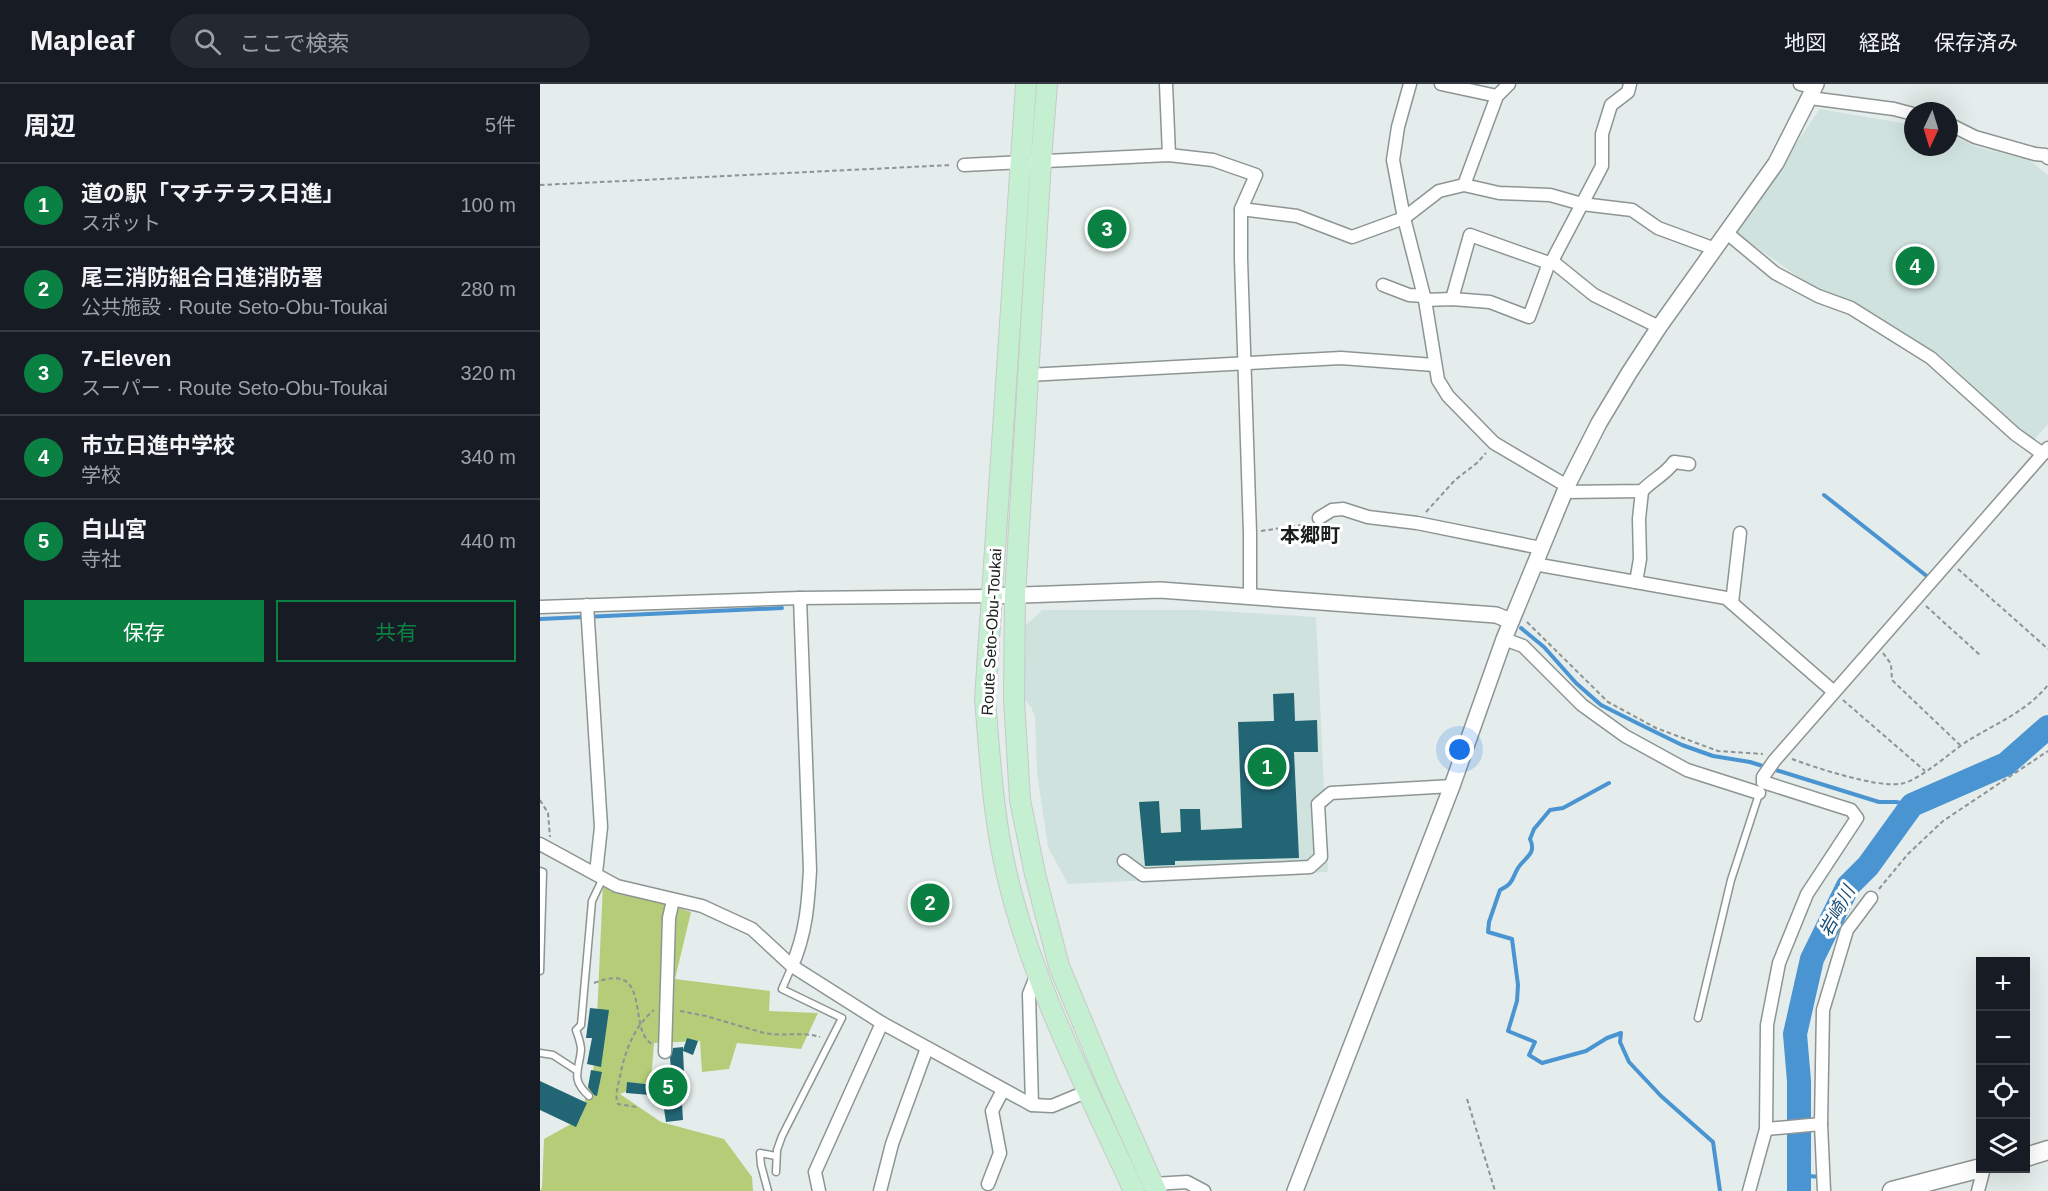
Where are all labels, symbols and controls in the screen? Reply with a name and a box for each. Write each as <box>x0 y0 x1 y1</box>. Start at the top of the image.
search box <box>170 14 590 68</box>
text: Mapleaf <box>30 25 134 56</box>
icon: search <box>191 25 224 58</box>
text: ここで検索 <box>239 31 349 56</box>
text: 地図 <box>1784 31 1826 54</box>
text: 経路 <box>1859 31 1901 54</box>
text: 保存済み <box>1934 31 2018 54</box>
north arrow <box>1904 102 1958 156</box>
text: 周辺 <box>24 111 76 141</box>
text: 5件 <box>485 114 516 136</box>
text: 道の駅「マチテラス日進」 <box>81 181 345 206</box>
text: 1 <box>38 194 49 216</box>
text: 100 m <box>460 194 516 216</box>
pin: 3 <box>1088 206 1126 252</box>
text: スポット <box>81 212 161 234</box>
pin: 4 <box>1896 244 1934 288</box>
text: 尾三消防組合日進消防署 <box>81 265 323 290</box>
text: 2 <box>38 278 49 300</box>
text: 280 m <box>460 278 516 300</box>
text: 公共施設 · Route Seto-Obu-Toukai <box>81 296 388 318</box>
text: 7-Eleven <box>81 346 172 371</box>
text: 3 <box>38 362 49 384</box>
text: 320 m <box>460 362 516 384</box>
text: スーパー · Route Seto-Obu-Toukai <box>81 377 388 399</box>
text: 市立日進中学校 <box>81 433 235 458</box>
text: 4 <box>38 446 49 468</box>
text: 340 m <box>460 446 516 468</box>
text: 学校 <box>81 464 121 486</box>
text: 白山宮 <box>81 517 147 542</box>
district label: 本郷町 <box>1280 524 1340 546</box>
text: 5 <box>38 530 49 552</box>
text: 440 m <box>460 530 516 552</box>
text: 寺社 <box>81 548 121 570</box>
street label: Route Seto-Obu-Toukai <box>979 548 1004 716</box>
button: 保存 <box>24 600 264 662</box>
button: 共有 <box>276 600 516 662</box>
your location <box>1445 735 1474 764</box>
pin: 1 <box>1248 744 1286 790</box>
pin: 2 <box>910 880 950 926</box>
water label: 岩崎川 <box>1815 881 1860 939</box>
map controls <box>1976 957 2030 1173</box>
button: + <box>1976 957 2030 1011</box>
button: − <box>1976 1011 2030 1065</box>
pin: 5 <box>648 1064 688 1110</box>
button: locate <box>1976 1065 2030 1119</box>
button: layers <box>1976 1119 2030 1173</box>

